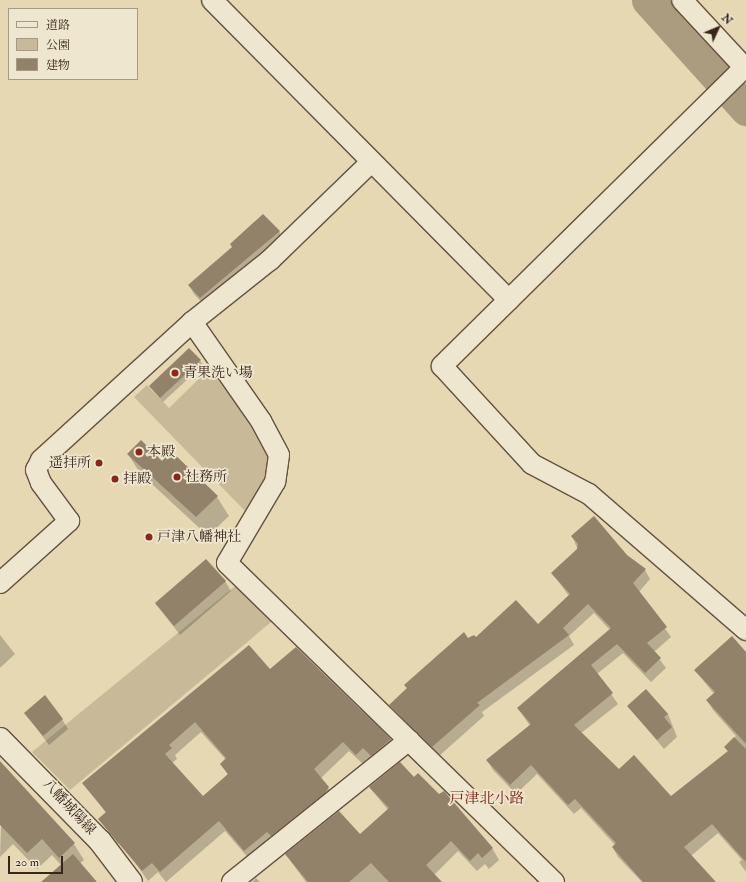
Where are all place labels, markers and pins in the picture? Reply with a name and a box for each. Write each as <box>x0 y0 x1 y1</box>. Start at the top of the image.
place label: 青果洗い場 <box>183 365 253 381</box>
marker: 青果洗い場 <box>170 368 180 378</box>
place label: 本殿 <box>147 444 175 460</box>
marker: 本殿 <box>134 447 144 457</box>
place label: 遥拝所 <box>49 455 91 471</box>
marker: 遥拝所 <box>94 458 104 468</box>
place label: 社務所 <box>185 469 227 485</box>
place label: 拝殿 <box>123 471 151 487</box>
marker: 社務所 <box>172 472 182 482</box>
marker: 拝殿 <box>110 474 120 484</box>
place label: 戸津八幡神社 <box>157 529 241 545</box>
marker: 戸津八幡神社 <box>144 532 154 542</box>

